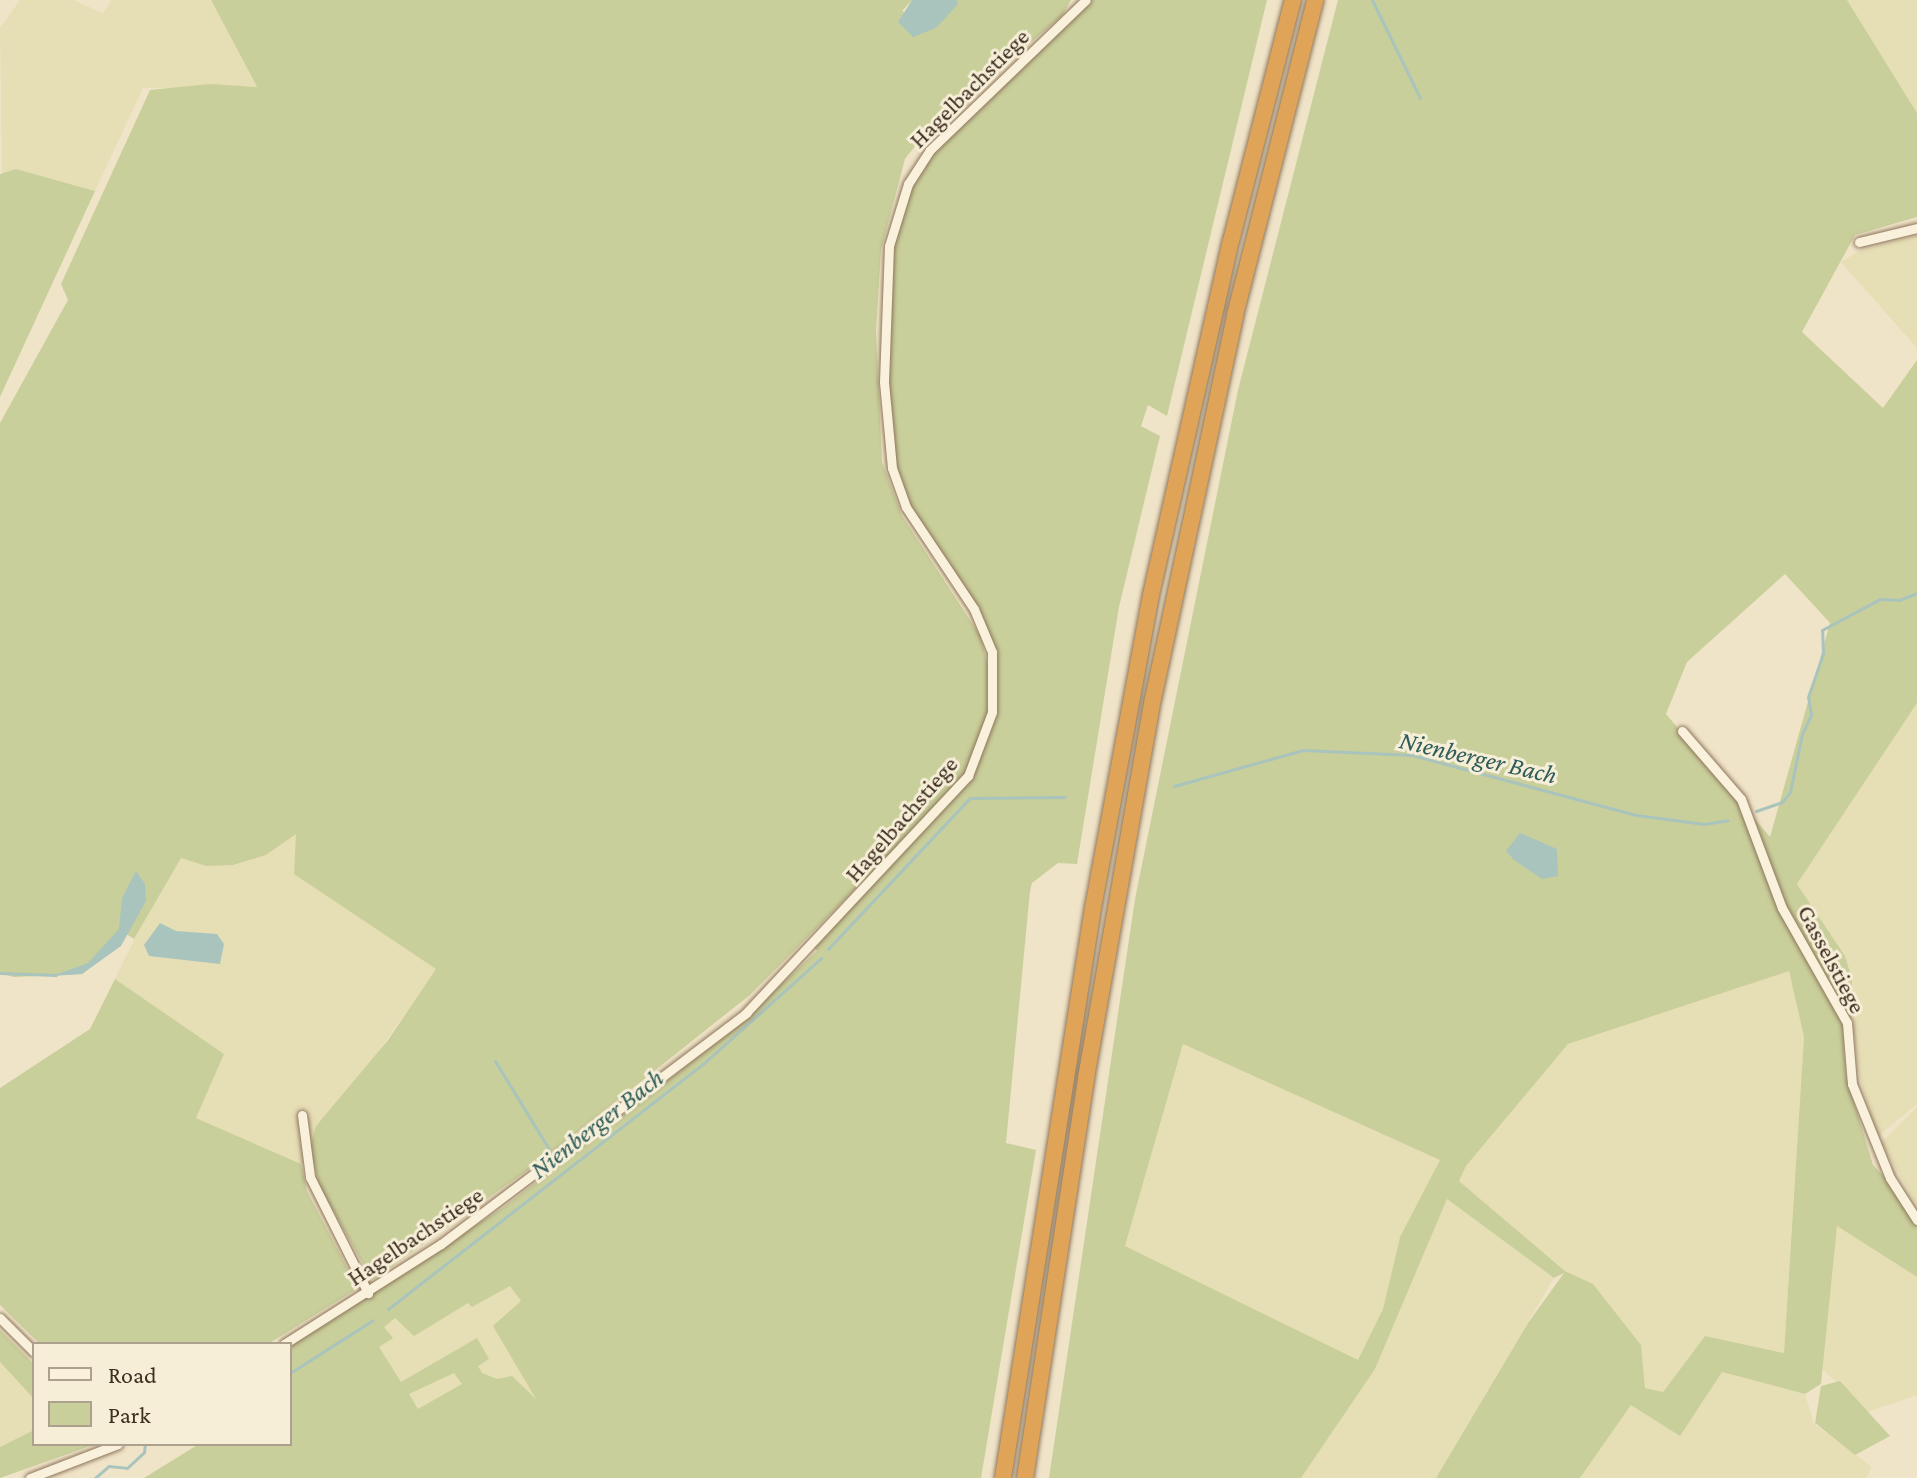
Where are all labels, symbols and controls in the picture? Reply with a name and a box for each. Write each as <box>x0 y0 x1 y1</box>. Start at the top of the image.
street label: Hagelbachstiege <box>903 22 1035 154</box>
water label: Nienberger Bach <box>1396 725 1560 791</box>
street label: Hagelbachstiege <box>838 750 964 888</box>
street label: Gasselstiege <box>1792 900 1872 1018</box>
water label: Nienberger Bach <box>524 1062 670 1186</box>
street label: Hagelbachstiege <box>342 1180 488 1292</box>
legend <box>32 1342 292 1446</box>
text: Road <box>108 1361 157 1388</box>
text: Park <box>108 1401 151 1428</box>

